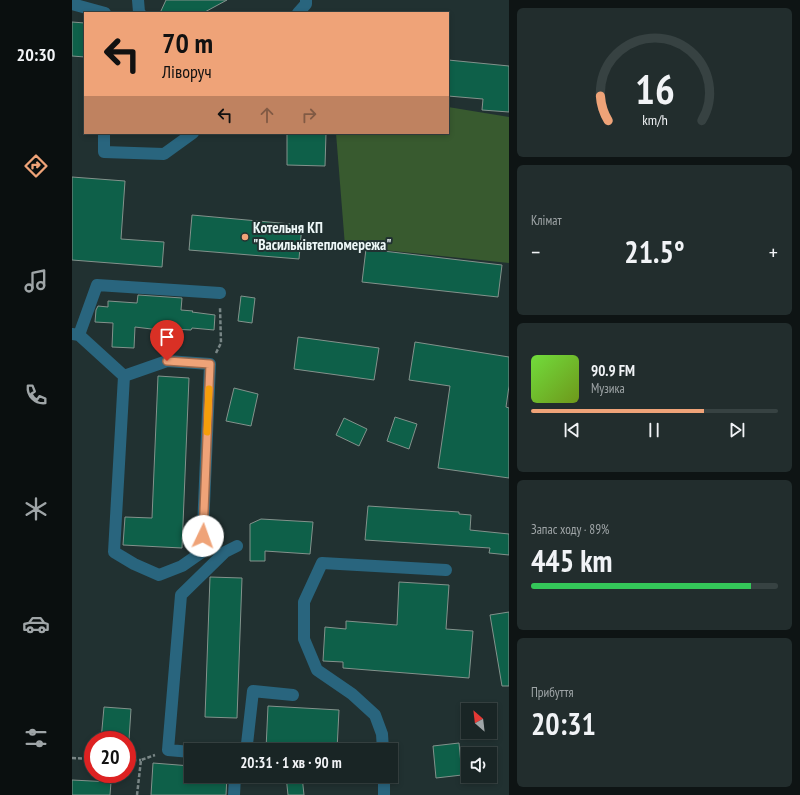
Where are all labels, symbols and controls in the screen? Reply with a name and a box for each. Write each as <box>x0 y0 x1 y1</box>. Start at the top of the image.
text: 70 m <box>162 24 213 61</box>
icon: left <box>96 28 148 80</box>
text: 20:30 <box>17 43 55 66</box>
text: Ліворуч <box>162 60 212 83</box>
text: 16 <box>635 62 674 115</box>
icon: left <box>214 104 236 126</box>
icon: ahead <box>256 104 278 126</box>
icon: right <box>298 104 320 126</box>
text: km/h <box>642 109 667 128</box>
icon: directions <box>22 152 50 180</box>
text: Клімат <box>531 212 562 229</box>
place label: Котельня КП "Васильківтепломережа" <box>253 218 392 254</box>
marker: Котельня КП "Васильківтепломережа" <box>240 232 250 242</box>
text: 21.5° <box>624 232 685 271</box>
text: − <box>531 238 540 266</box>
text: + <box>769 238 778 266</box>
icon: music <box>22 267 50 295</box>
pin <box>150 320 184 361</box>
icon: arrive <box>156 326 178 348</box>
text: 90.9 FM <box>591 361 635 380</box>
text: Музика <box>591 380 625 397</box>
icon: phone <box>22 381 50 409</box>
icon: previous <box>561 419 583 441</box>
icon: pause <box>643 419 665 441</box>
icon: next <box>726 419 748 441</box>
icon: climate <box>22 495 50 523</box>
position arrow <box>182 515 224 557</box>
text: Запас ходу · 89% <box>531 521 609 538</box>
text: 445 km <box>531 541 612 580</box>
icon: car <box>22 610 50 638</box>
text: Прибуття <box>531 684 574 701</box>
north arrow <box>461 703 497 739</box>
map controls <box>461 703 497 783</box>
text: 20:31 <box>531 704 596 743</box>
icon: filters <box>22 724 50 752</box>
speed limit sign: 20 <box>84 731 136 783</box>
button: sound <box>461 747 497 783</box>
text: 20:31 · 1 хв · 90 m <box>240 753 342 772</box>

